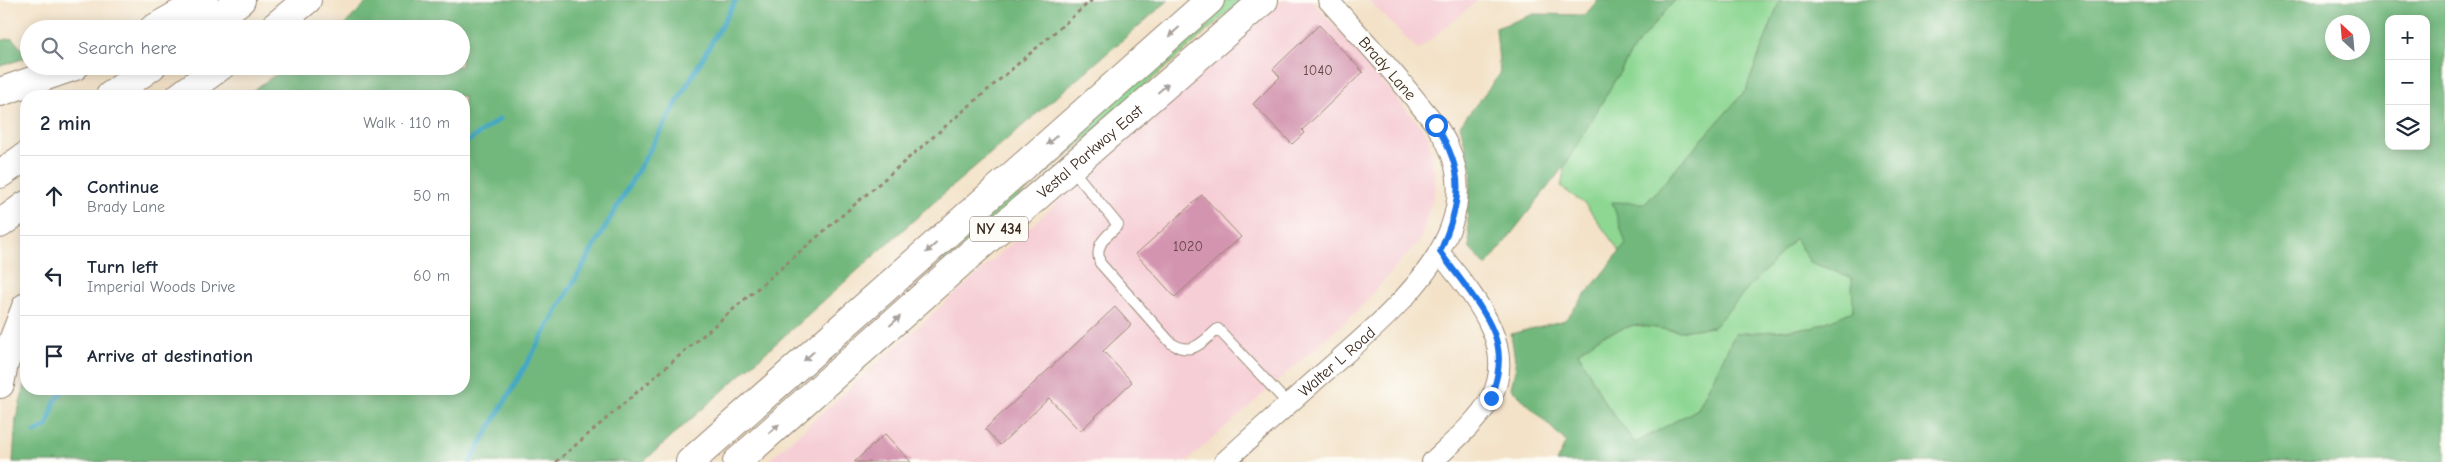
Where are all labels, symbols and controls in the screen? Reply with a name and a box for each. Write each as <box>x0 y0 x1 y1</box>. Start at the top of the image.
north arrow <box>2325 15 2370 60</box>
map controls <box>2385 15 2430 150</box>
button: + <box>2385 15 2430 60</box>
search box <box>20 20 470 75</box>
one-way arrow <box>1167 27 1180 38</box>
street label: Brady Lane <box>1355 33 1420 104</box>
icon: search <box>38 34 66 62</box>
text: Search here <box>78 37 177 59</box>
button: − <box>2385 60 2430 105</box>
house number: 1040 <box>1303 62 1333 79</box>
one-way arrow <box>1156 82 1168 94</box>
street label: Vestal Parkway East <box>1034 101 1147 202</box>
button: layers <box>2385 105 2430 150</box>
text: 2 min <box>40 111 91 135</box>
text: Walk · 110 m <box>363 114 450 132</box>
route start <box>1425 114 1448 137</box>
one-way arrow <box>1046 134 1058 145</box>
text: Continue <box>87 176 159 198</box>
icon: ahead <box>40 182 68 210</box>
text: 50 m <box>413 187 450 205</box>
text: Brady Lane <box>87 198 165 216</box>
road number: NY 434 <box>970 216 1028 242</box>
house number: 1020 <box>1173 238 1203 255</box>
one-way arrow <box>925 242 937 254</box>
text: Turn left <box>87 256 158 278</box>
icon: left <box>40 262 68 290</box>
text: 60 m <box>413 267 450 285</box>
text: Imperial Woods Drive <box>87 278 235 296</box>
one-way arrow <box>888 315 900 327</box>
street label: Walter L Road <box>1295 324 1379 401</box>
icon: arrive <box>40 342 68 370</box>
text: Arrive at destination <box>87 345 253 367</box>
one-way arrow <box>804 350 816 362</box>
route end <box>1480 387 1503 410</box>
one-way arrow <box>767 424 780 435</box>

